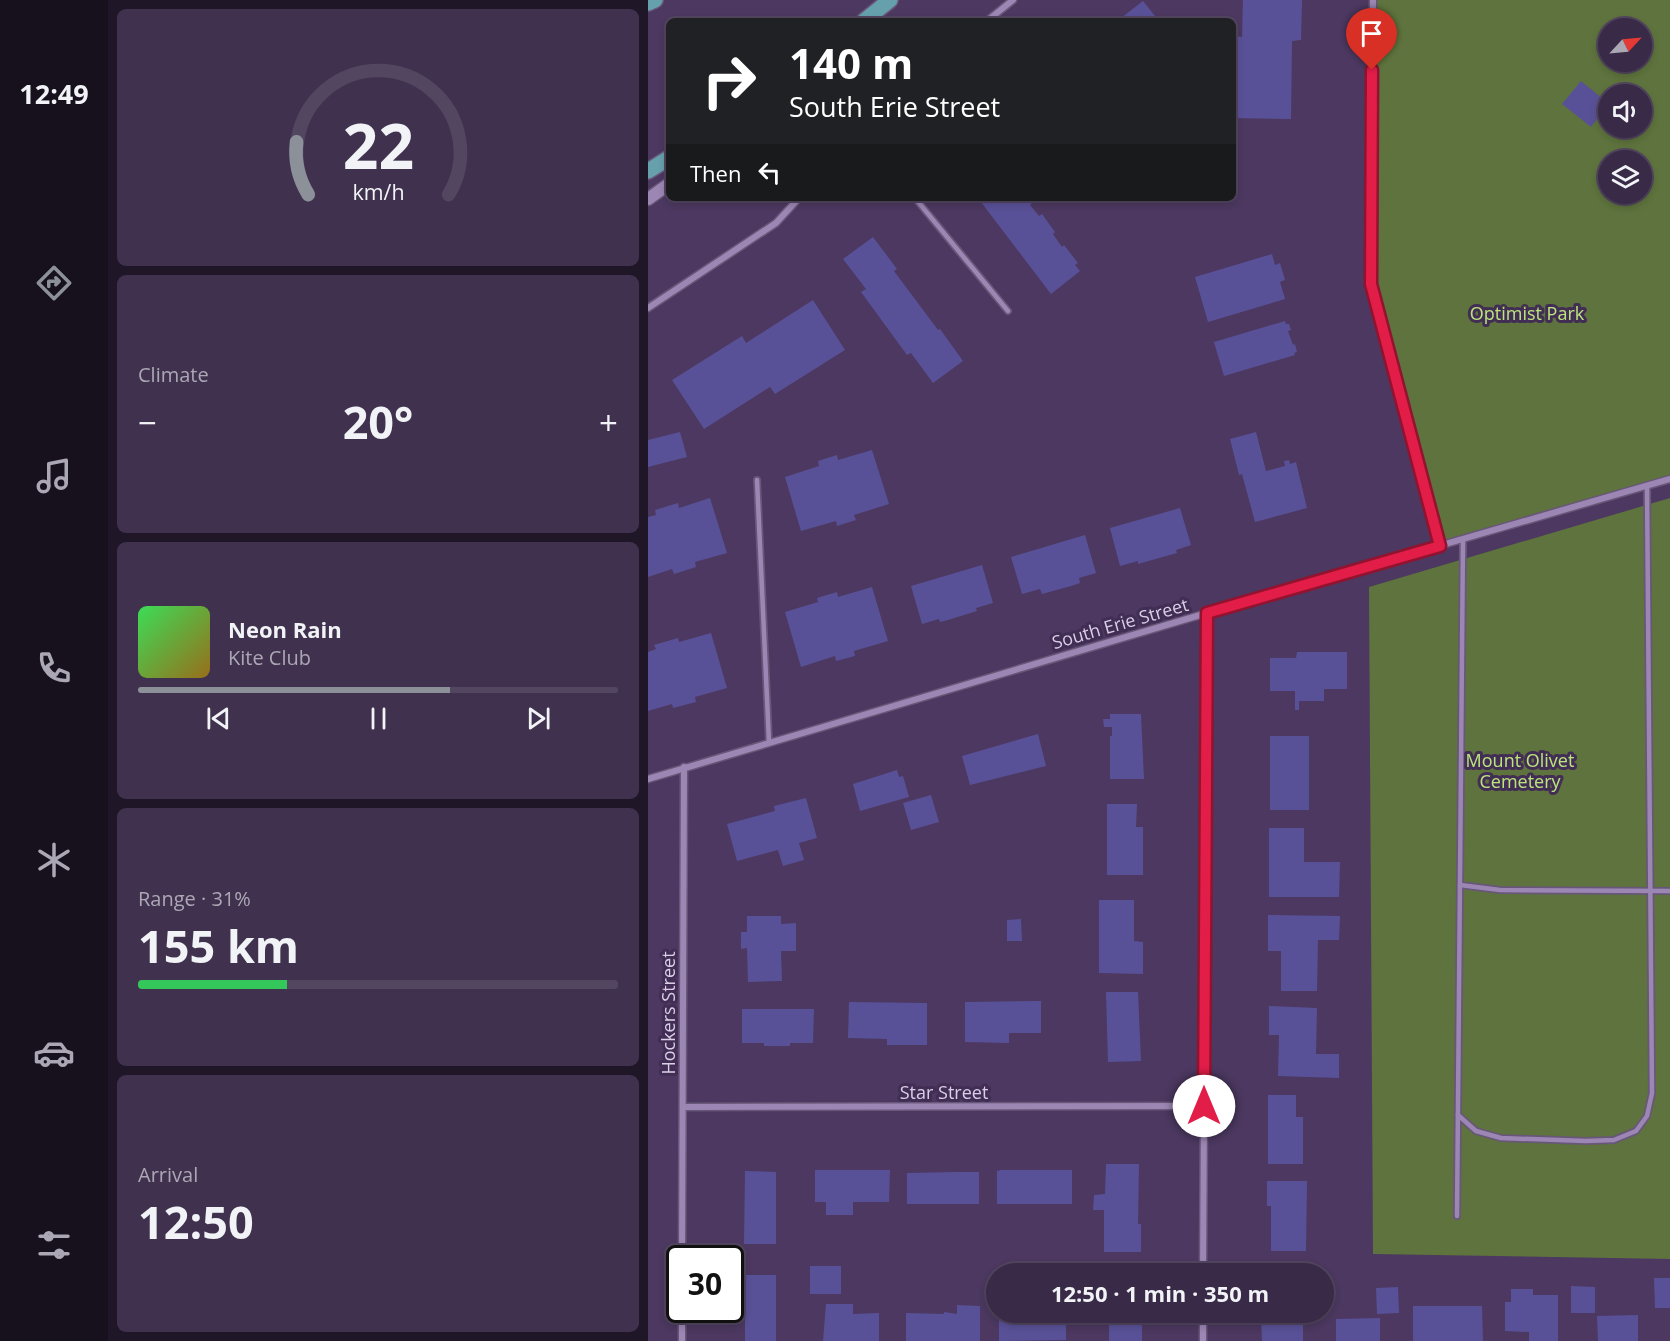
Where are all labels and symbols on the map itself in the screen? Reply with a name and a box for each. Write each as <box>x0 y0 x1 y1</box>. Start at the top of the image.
pin <box>1346 8 1397 70</box>
north arrow <box>1598 18 1652 72</box>
park label: Optimist Park <box>1470 301 1585 325</box>
street label: South Erie Street <box>1049 592 1191 654</box>
park label: Mount Olivet Cemetery <box>1466 748 1574 793</box>
street label: Hockers Street <box>656 951 680 1075</box>
position arrow <box>1172 1074 1236 1138</box>
street label: Star Street <box>900 1080 988 1104</box>
speed limit sign: 30 <box>666 1245 744 1323</box>

